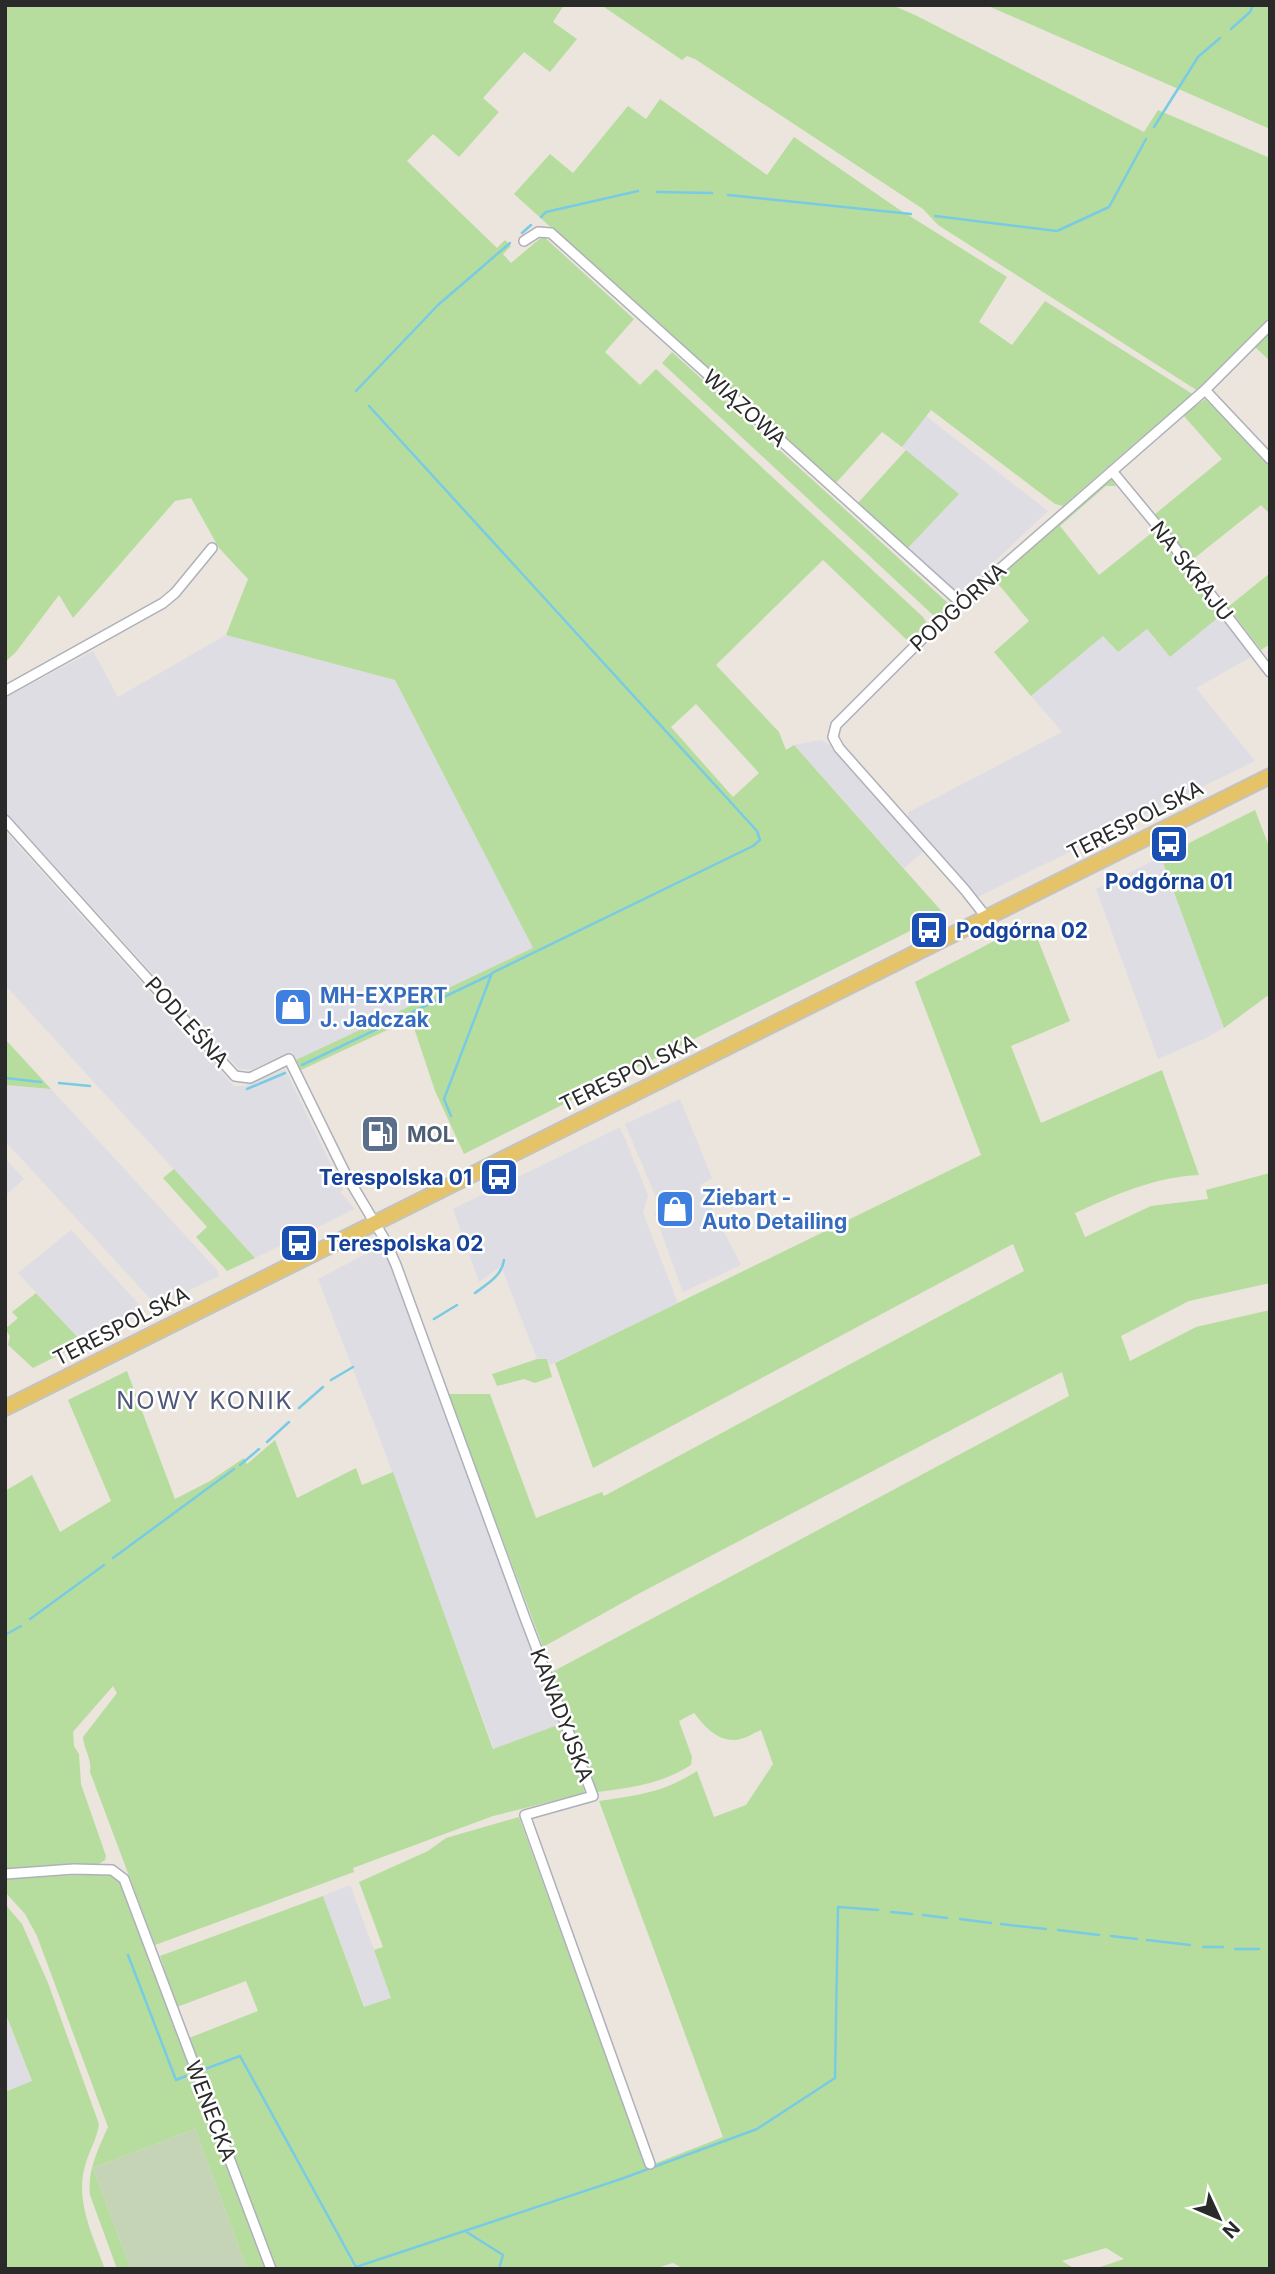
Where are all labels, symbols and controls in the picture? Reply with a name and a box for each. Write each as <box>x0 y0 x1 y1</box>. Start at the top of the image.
street label: WIĄZOWA <box>698 364 792 452</box>
street label: NA SKRAJU <box>1145 516 1239 626</box>
street label: PODGÓRNA <box>904 557 1011 656</box>
street label: TERESPOLSKA <box>1063 775 1207 865</box>
bus stop icon: Podgórna 01 <box>1148 823 1190 865</box>
place label: Podgórna 01 <box>1105 869 1233 894</box>
bus stop icon: Podgórna 02 <box>908 909 950 951</box>
place label: Podgórna 02 <box>956 918 1088 943</box>
street label: PODLEŚNA <box>140 971 235 1072</box>
place label: MH-EXPERT J. Jadczak <box>320 983 448 1032</box>
shop icon: MH-EXPERT J. Jadczak <box>272 986 314 1028</box>
street label: TERESPOLSKA <box>555 1029 701 1117</box>
fuel station icon: MOL <box>359 1113 401 1155</box>
place label: MOL <box>407 1122 455 1147</box>
bus stop icon: Terespolska 01 <box>478 1156 520 1198</box>
place label: Terespolska 01 <box>319 1165 472 1190</box>
place label: Ziebart - Auto Detailing <box>702 1185 847 1234</box>
shop icon: Ziebart - Auto Detailing <box>654 1188 696 1230</box>
bus stop icon: Terespolska 02 <box>278 1222 320 1264</box>
place label: Terespolska 02 <box>326 1231 484 1256</box>
street label: TERESPOLSKA <box>49 1281 193 1371</box>
district label: NOWY KONIK <box>116 1386 294 1415</box>
street label: KANADYJSKA <box>525 1645 599 1785</box>
street label: WENECKA <box>180 2057 242 2165</box>
north arrow <box>1184 2183 1254 2253</box>
text: N <box>1218 2216 1244 2243</box>

